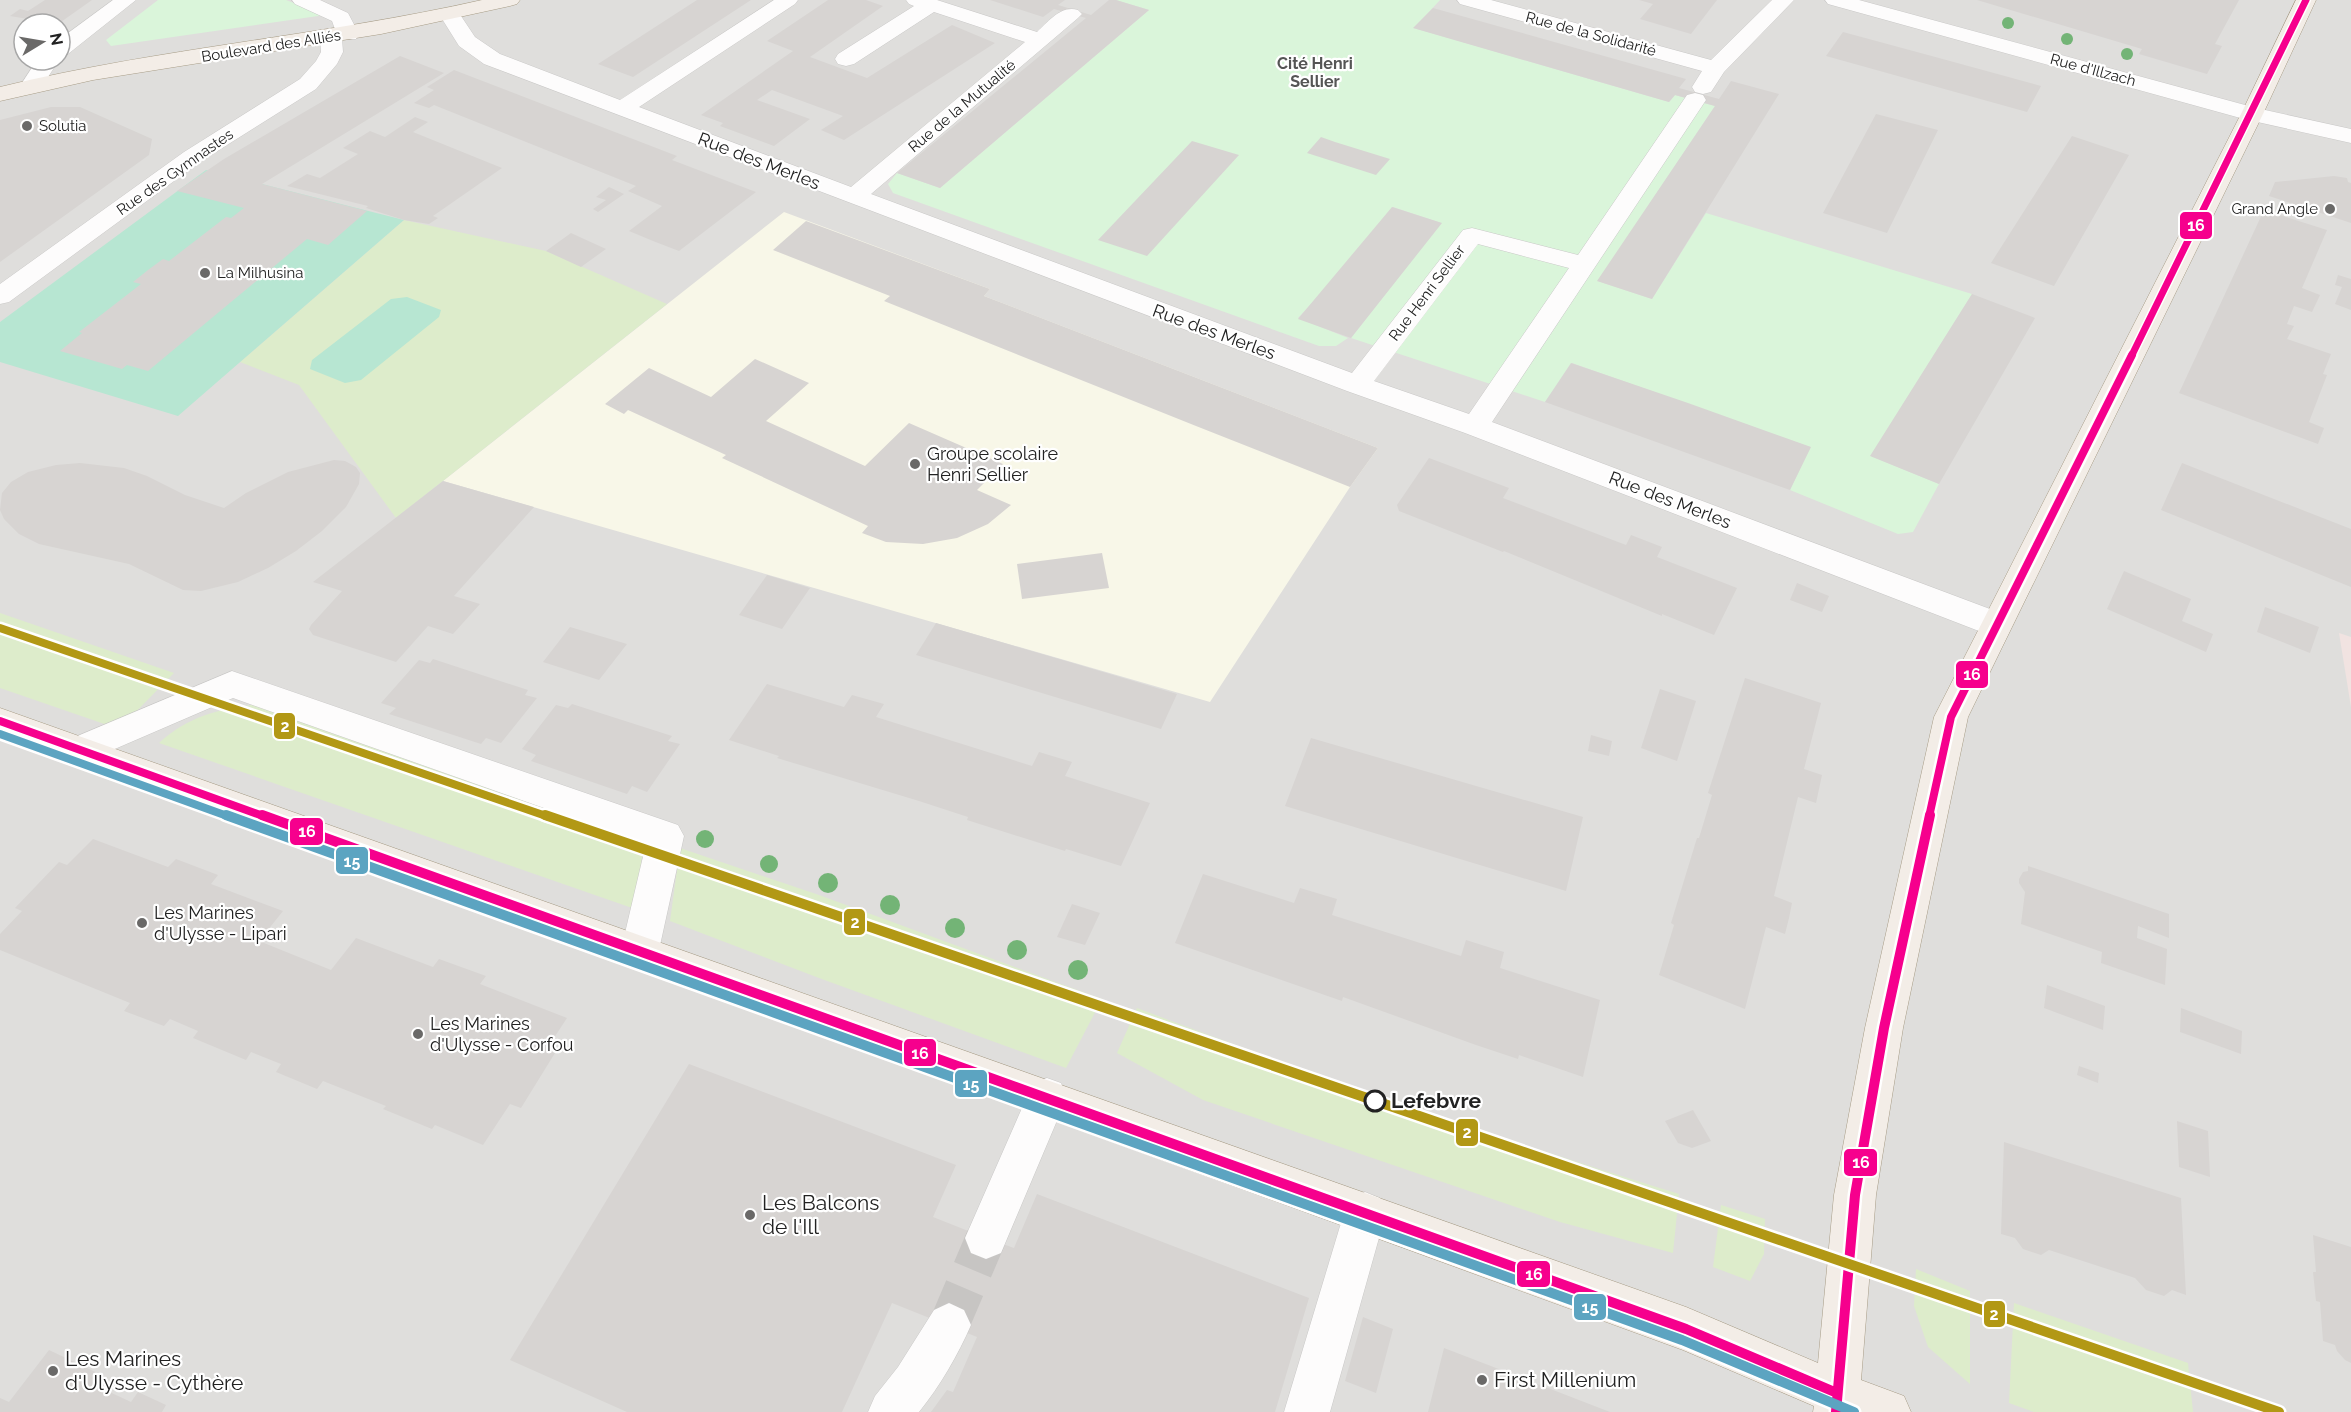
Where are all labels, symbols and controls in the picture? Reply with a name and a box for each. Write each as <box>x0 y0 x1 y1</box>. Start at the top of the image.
street label: Rue de la Solidarité <box>1524 8 1658 60</box>
north arrow <box>12 12 72 72</box>
street label: Boulevard des Alliés <box>200 26 342 66</box>
text: N <box>46 31 67 47</box>
street label: Rue d'Illzach <box>2048 50 2138 90</box>
district label: Cité Henri Sellier <box>1277 54 1353 91</box>
street label: Rue de la Mutualité <box>905 56 1019 156</box>
place label: Solutia <box>39 117 87 135</box>
marker: Solutia <box>20 119 34 133</box>
street label: Rue des Gymnastes <box>113 125 237 219</box>
street label: Rue des Merles <box>695 128 824 194</box>
place label: Grand Angle <box>2231 200 2318 218</box>
marker: Grand Angle <box>2323 202 2337 216</box>
line badge: 16 <box>2179 211 2213 240</box>
text: 16 <box>2187 216 2205 235</box>
street label: Rue Henri Sellier <box>1385 241 1469 345</box>
place label: La Milhusina <box>217 264 303 282</box>
marker: La Milhusina <box>198 266 212 280</box>
street label: Rue des Merles <box>1150 300 1279 364</box>
place label: Groupe scolaire Henri Sellier <box>927 443 1058 485</box>
marker: Groupe scolaire Henri Sellier <box>908 457 922 471</box>
street label: Rue des Merles <box>1606 467 1735 533</box>
line badge: 16 <box>1955 660 1989 689</box>
text: 16 <box>1963 665 1981 684</box>
line badge: 2 <box>273 712 296 740</box>
text: 2 <box>280 717 290 736</box>
line badge: 16 <box>289 817 324 846</box>
text: 16 <box>298 822 316 841</box>
line badge: 15 <box>335 846 369 875</box>
text: 15 <box>344 852 361 871</box>
place label: Les Marines d'Ulysse - Lipari <box>154 902 287 944</box>
line badge: 2 <box>843 908 866 936</box>
text: 2 <box>850 913 860 932</box>
marker: Les Marines d'Ulysse - Lipari <box>135 916 149 930</box>
place label: Les Marines d'Ulysse - Corfou <box>430 1013 574 1055</box>
marker: Les Marines d'Ulysse - Corfou <box>411 1027 425 1041</box>
line badge: 16 <box>903 1038 937 1067</box>
text: 16 <box>911 1044 929 1063</box>
line badge: 15 <box>954 1069 988 1098</box>
text: 15 <box>963 1075 980 1094</box>
place label: Lefebvre <box>1391 1088 1481 1113</box>
marker: Lefebvre <box>1364 1090 1386 1112</box>
line badge: 2 <box>1455 1118 1479 1147</box>
text: 2 <box>1462 1123 1472 1142</box>
line badge: 16 <box>1843 1148 1878 1177</box>
text: 16 <box>1852 1153 1870 1172</box>
place label: Les Balcons de l'Ill <box>762 1190 879 1239</box>
marker: Les Balcons de l'Ill <box>743 1208 757 1222</box>
line badge: 16 <box>1516 1260 1551 1288</box>
text: 16 <box>1525 1265 1543 1284</box>
line badge: 15 <box>1573 1293 1607 1321</box>
text: 15 <box>1582 1298 1599 1317</box>
line badge: 2 <box>1983 1300 2006 1328</box>
text: 2 <box>1989 1305 1999 1324</box>
place label: Les Marines d'Ulysse - Cythère <box>65 1346 243 1395</box>
marker: Les Marines d'Ulysse - Cythère <box>46 1364 60 1378</box>
place label: First Millenium <box>1494 1367 1636 1392</box>
marker: First Millenium <box>1475 1373 1489 1387</box>

